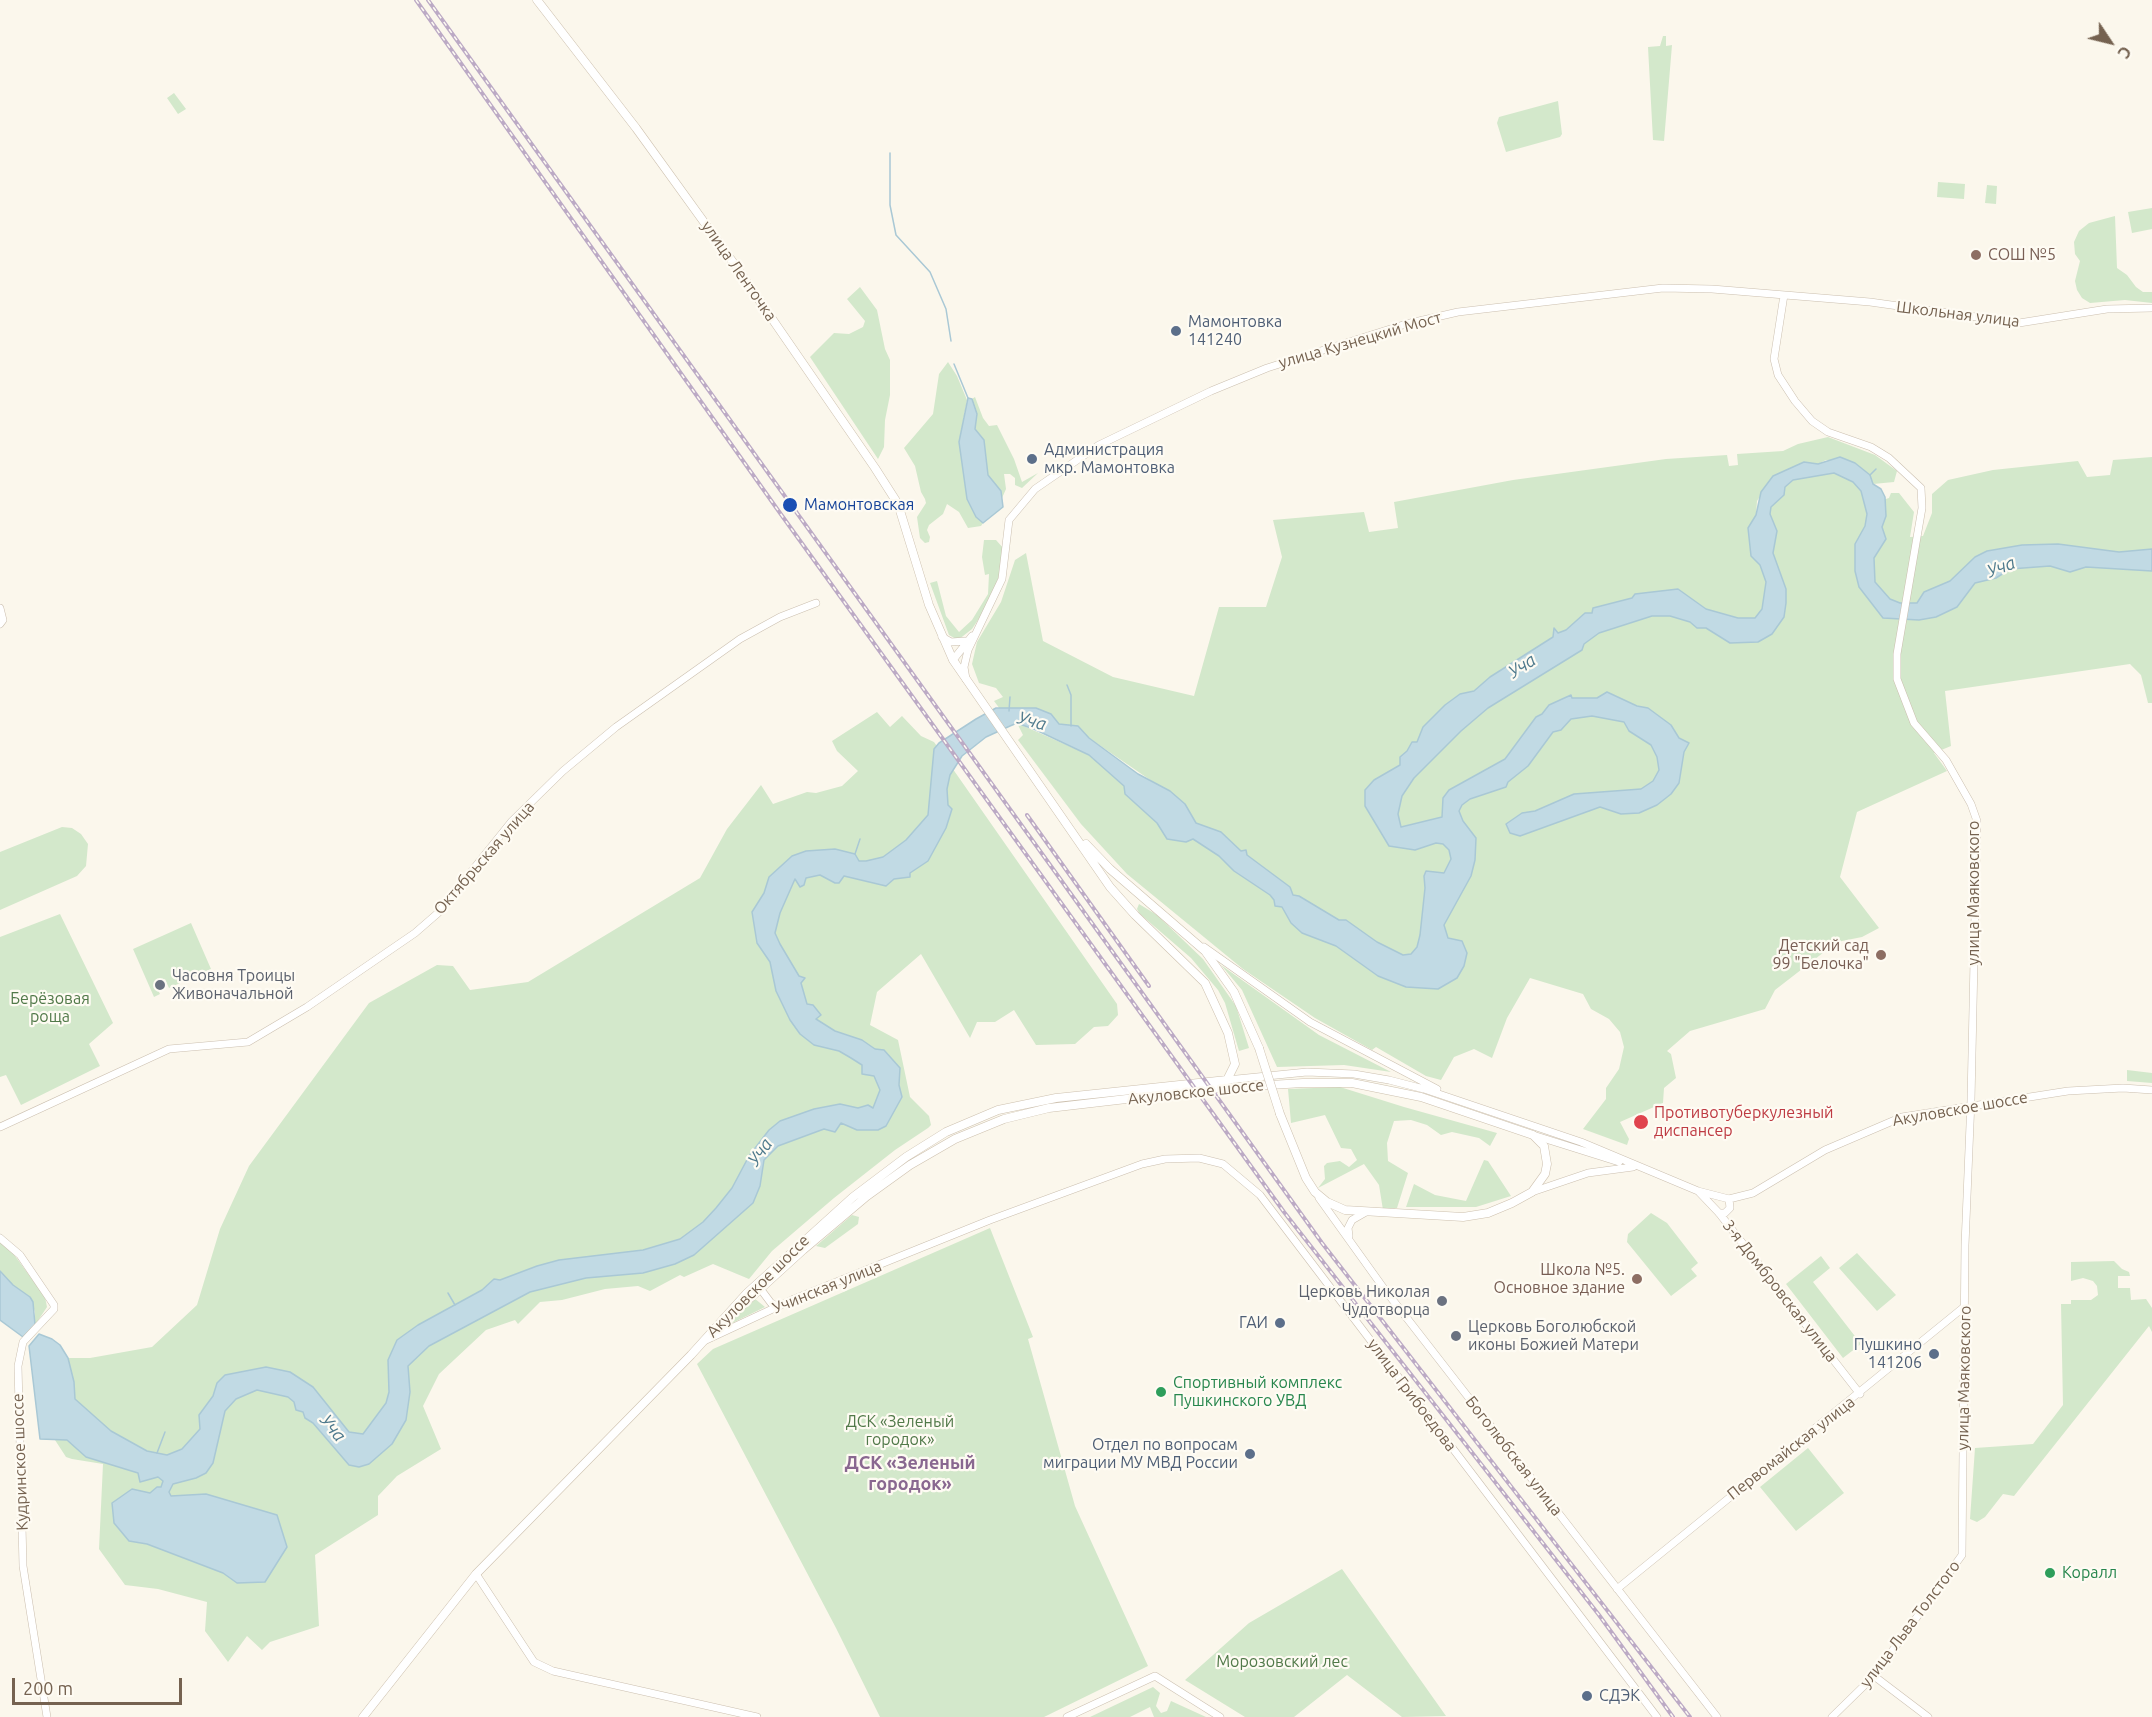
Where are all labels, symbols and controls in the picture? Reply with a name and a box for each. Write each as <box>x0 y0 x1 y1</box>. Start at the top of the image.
north arrow <box>2080 12 2140 72</box>
text: С <box>2114 43 2135 62</box>
street label: улица Ленточка <box>697 217 781 325</box>
place label: СОШ №5 <box>1988 245 2056 265</box>
marker: СОШ №5 <box>1969 248 1983 262</box>
street label: Школьная улица <box>1895 297 2021 331</box>
street label: улица Кузнецкий Мост <box>1276 308 1444 372</box>
place label: Мамонтовка 141240 <box>1188 312 1282 350</box>
marker: Мамонтовка 141240 <box>1169 324 1183 338</box>
place label: Администрация мкр. Мамонтовка <box>1044 440 1175 478</box>
marker: Администрация мкр. Мамонтовка <box>1025 452 1039 466</box>
place label: Мамонтовская <box>804 495 914 515</box>
marker: Мамонтовская <box>781 496 799 514</box>
water label: Уча <box>1984 552 2018 582</box>
water label: Уча <box>1504 649 1540 683</box>
water label: Уча <box>1015 707 1049 735</box>
street label: Октябрьская улица <box>430 798 538 918</box>
street label: улица Маяковского <box>1964 821 1984 965</box>
place label: Детский сад 99 "Белочка" <box>1773 936 1869 974</box>
marker: Детский сад 99 "Белочка" <box>1874 948 1888 962</box>
place label: Часовня Троицы Живоначальной <box>172 966 295 1004</box>
marker: Часовня Троицы Живоначальной <box>153 978 167 992</box>
park label: Берёзовая роща <box>10 989 90 1027</box>
street label: Акуловское шоссе <box>1127 1075 1265 1109</box>
street label: Акуловское шоссе <box>1891 1088 2029 1130</box>
place label: Противотуберкулезный диспансер <box>1654 1103 1834 1141</box>
marker: Противотуберкулезный диспансер <box>1632 1113 1650 1131</box>
water label: Уча <box>743 1134 777 1170</box>
street label: 3-я Домбровская улица <box>1719 1216 1841 1366</box>
street label: Акуловское шоссе <box>703 1231 813 1341</box>
street label: Учинская улица <box>770 1256 884 1318</box>
place label: Школа №5. Основное здание <box>1493 1260 1625 1298</box>
marker: Школа №5. Основное здание <box>1630 1272 1644 1286</box>
place label: Церковь Николая Чудотворца <box>1298 1282 1430 1320</box>
marker: Церковь Николая Чудотворца <box>1435 1294 1449 1308</box>
street label: улица Маяковского <box>1953 1305 1975 1451</box>
place label: ГАИ <box>1239 1313 1268 1333</box>
marker: ГАИ <box>1273 1316 1287 1330</box>
place label: Церковь Боголюбской иконы Божией Матери <box>1468 1317 1639 1355</box>
marker: Церковь Боголюбской иконы Божией Матери <box>1449 1329 1463 1343</box>
street label: улица Грибоедова <box>1363 1335 1461 1455</box>
place label: Пушкино 141206 <box>1854 1335 1922 1373</box>
marker: Пушкино 141206 <box>1927 1347 1941 1361</box>
place label: Спортивный комплекс Пушкинского УВД <box>1173 1373 1342 1411</box>
marker: Спортивный комплекс Пушкинского УВД <box>1154 1385 1168 1399</box>
street label: Боголюбская улица <box>1461 1392 1567 1520</box>
street label: Первомайская улица <box>1723 1392 1859 1504</box>
street label: Кудринское шоссе <box>8 1393 32 1531</box>
water label: Уча <box>316 1410 350 1446</box>
park label: ДСК «Зеленый городок» <box>846 1412 954 1450</box>
place label: Отдел по вопросам миграции МУ МВД России <box>1043 1435 1238 1473</box>
marker: Отдел по вопросам миграции МУ МВД России <box>1243 1447 1257 1461</box>
district label: ДСК «Зеленый городок» <box>845 1452 975 1494</box>
street label: улица Льва Толстого <box>1856 1557 1964 1691</box>
place label: Коралл <box>2062 1563 2117 1583</box>
marker: Коралл <box>2043 1566 2057 1580</box>
park label: Морозовский лес <box>1216 1652 1348 1672</box>
scale bar <box>15 1666 184 1704</box>
text: 200 m <box>23 1678 73 1698</box>
place label: СДЭК <box>1599 1686 1640 1706</box>
marker: СДЭК <box>1580 1689 1594 1703</box>

